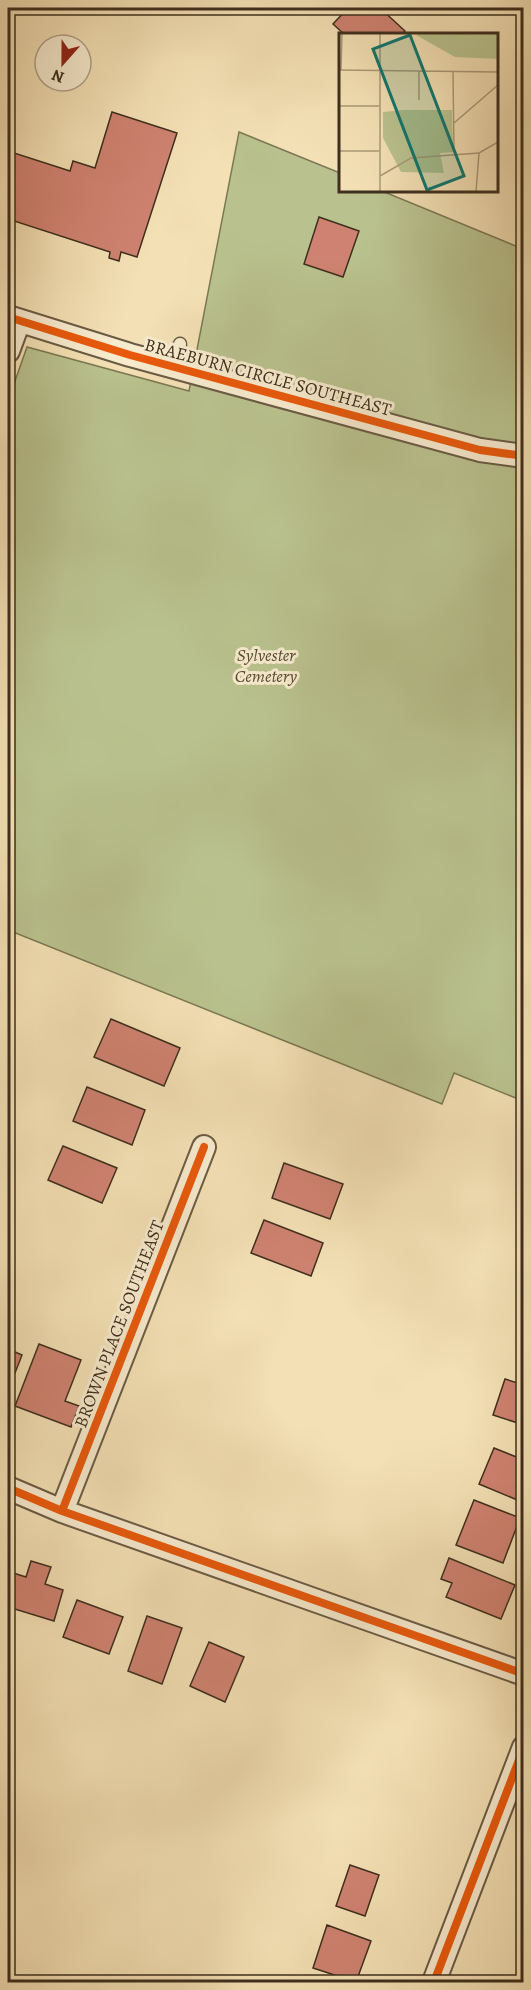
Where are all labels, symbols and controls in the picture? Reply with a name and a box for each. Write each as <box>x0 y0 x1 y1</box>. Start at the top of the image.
north arrow <box>33 33 93 93</box>
inset map <box>339 33 498 192</box>
text: N <box>48 64 67 88</box>
street label: BRAEBURN CIRCLE SOUTHEAST <box>142 332 394 422</box>
park label: Sylvester Cemetery <box>235 643 297 688</box>
street label: BROWN PLACE SOUTHEAST <box>68 1217 170 1431</box>

